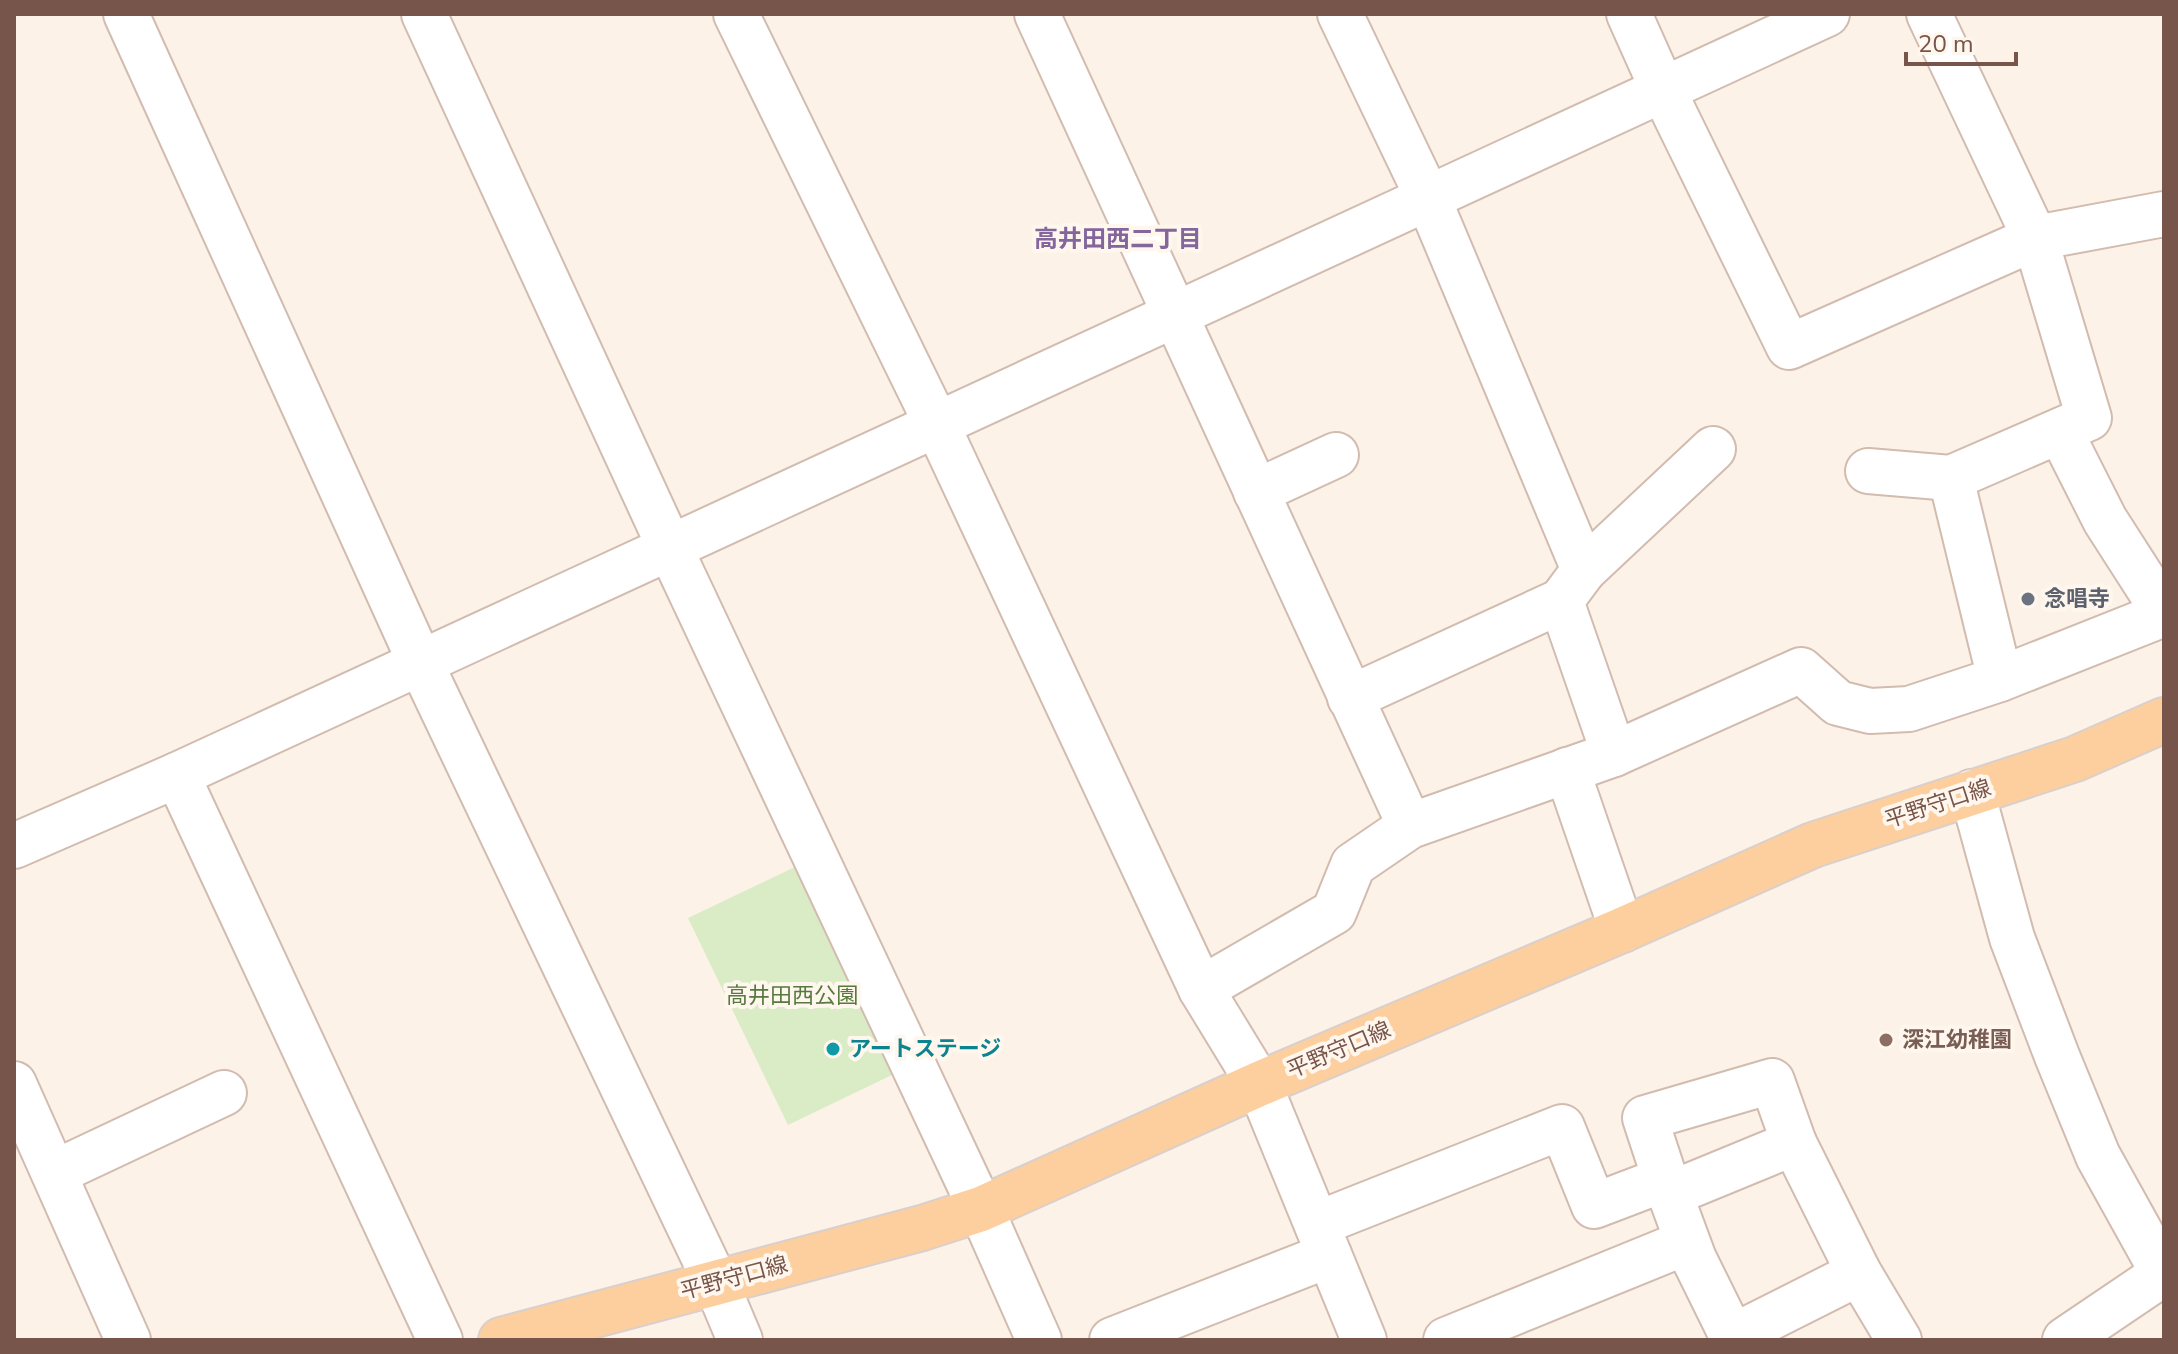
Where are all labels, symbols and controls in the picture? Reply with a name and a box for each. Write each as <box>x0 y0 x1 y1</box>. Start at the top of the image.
scale bar <box>1906 16 2016 66</box>
text: 20 m <box>1918 28 1974 60</box>
district label: 高井田西二丁目 <box>1034 223 1202 255</box>
place label: 念唱寺 <box>2044 584 2110 614</box>
marker: 念唱寺 <box>2019 590 2037 608</box>
street label: 平野守口線 <box>1881 773 1995 835</box>
park label: 高井田西公園 <box>726 981 858 1011</box>
street label: 平野守口線 <box>1283 1015 1395 1085</box>
place label: 深江幼稚園 <box>1902 1025 2012 1055</box>
marker: 深江幼稚園 <box>1877 1031 1895 1049</box>
place label: アートステージ <box>849 1034 1001 1064</box>
marker: アートステージ <box>824 1040 842 1058</box>
street label: 平野守口線 <box>677 1249 791 1307</box>

